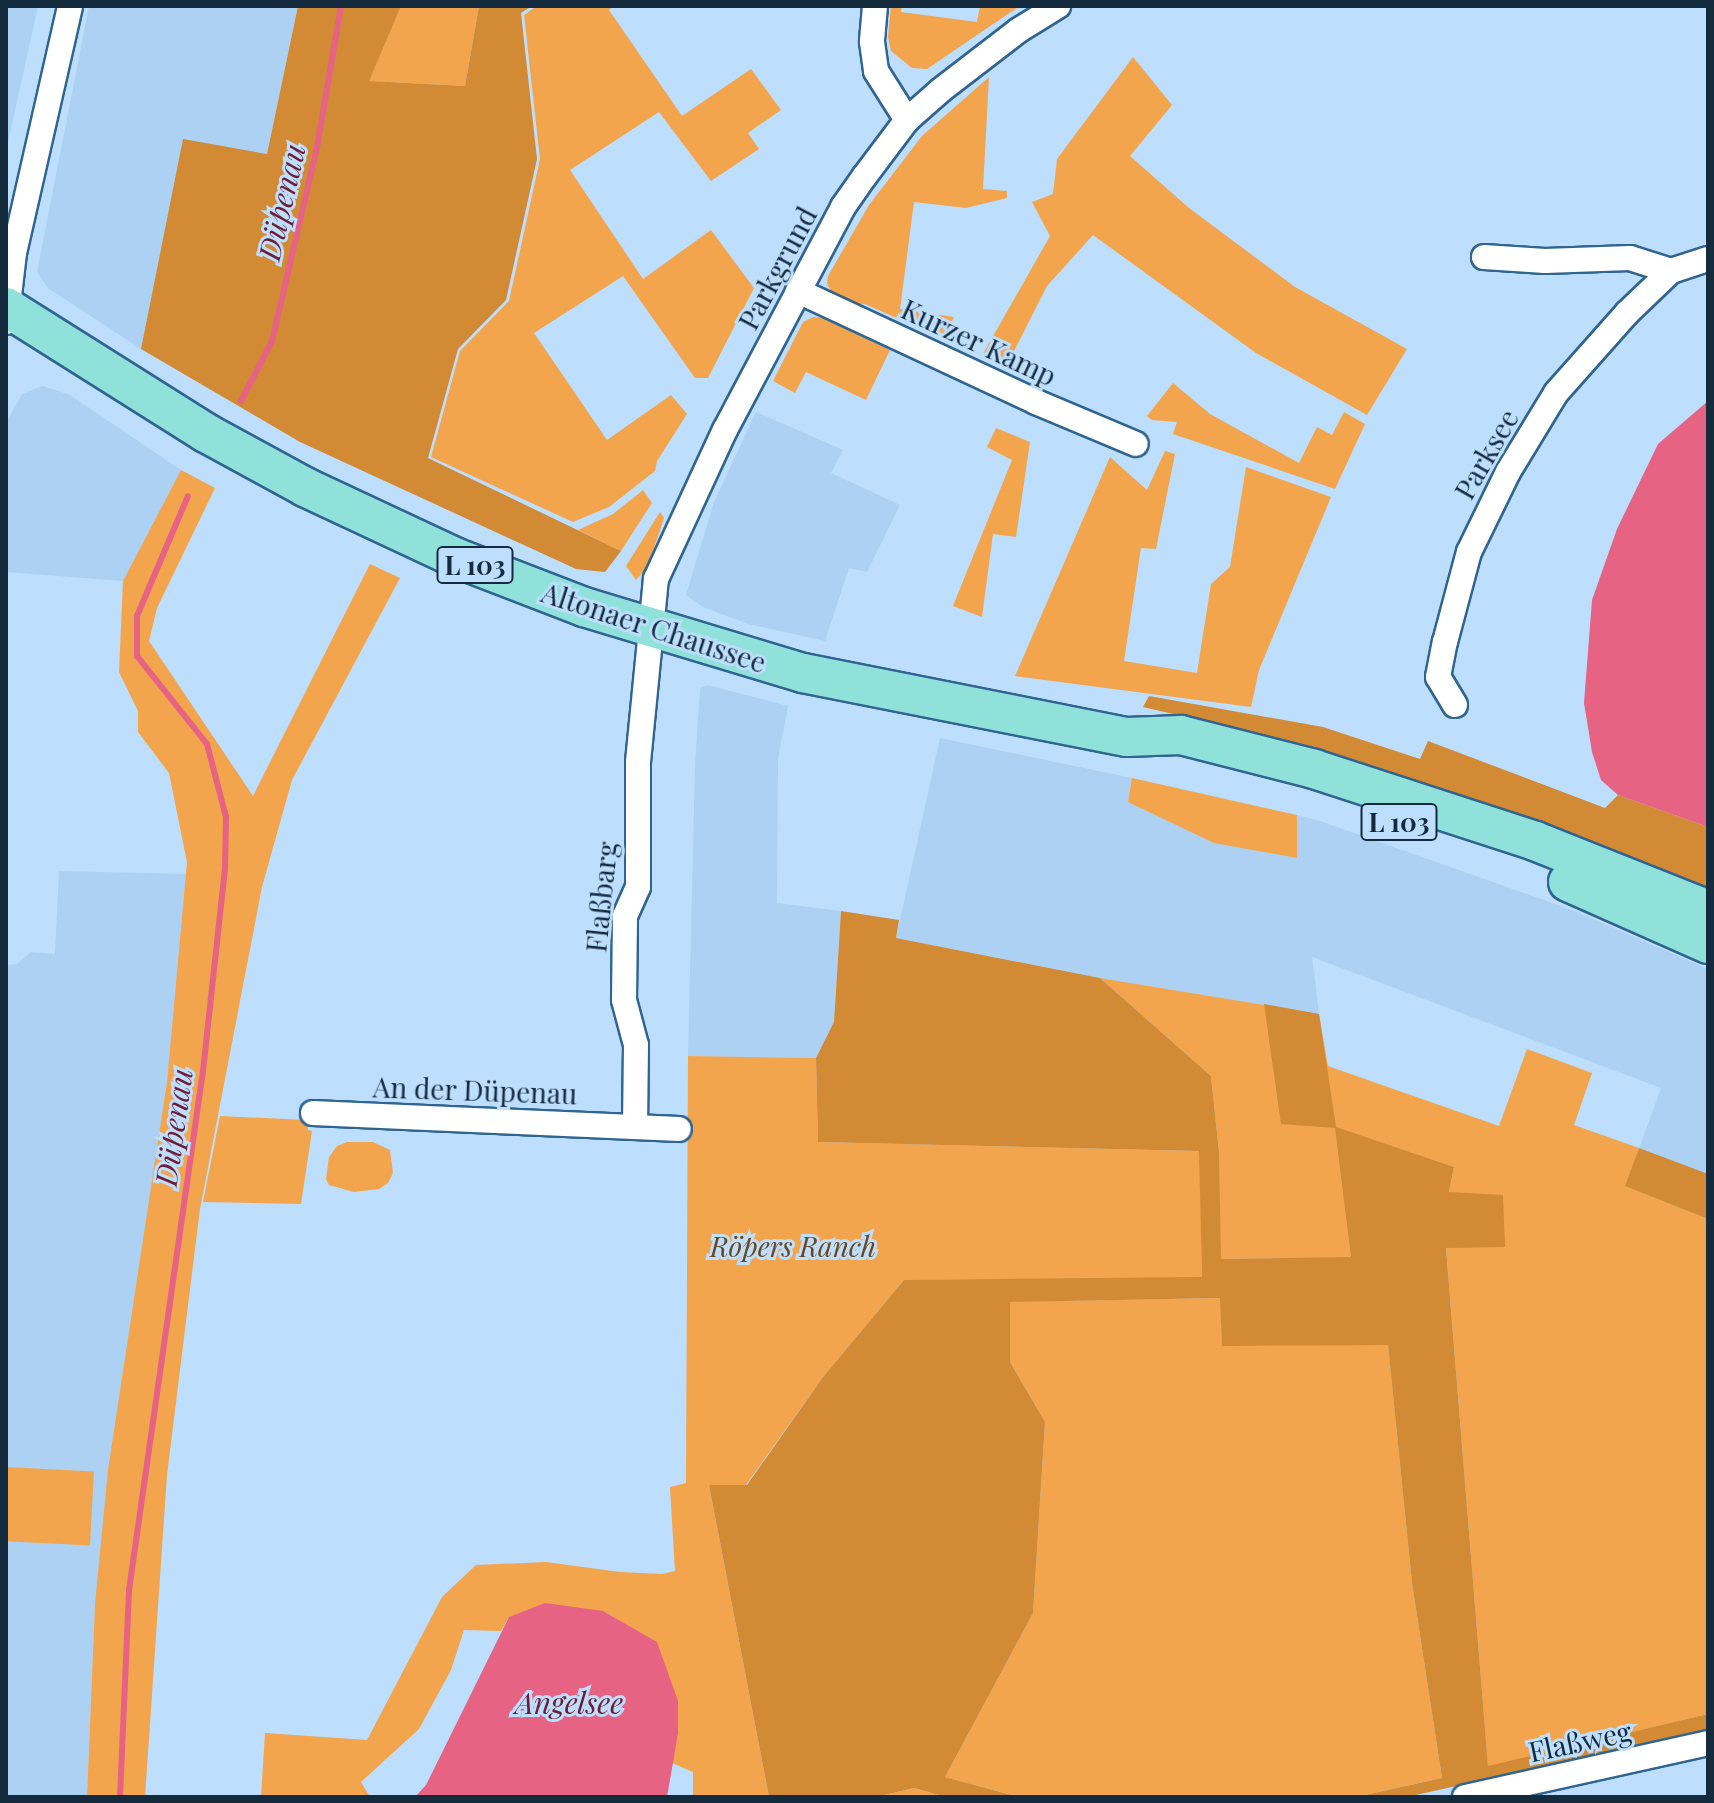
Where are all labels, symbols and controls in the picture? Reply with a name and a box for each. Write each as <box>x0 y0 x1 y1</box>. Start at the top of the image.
water label: Düpenau <box>250 140 312 264</box>
street label: Parkgrund <box>731 201 823 335</box>
street label: Kurzer Kamp <box>896 291 1062 393</box>
street label: Parksee <box>1447 403 1525 505</box>
road number: L 103 <box>435 543 515 587</box>
street label: Altonaer Chaussee <box>537 575 771 679</box>
road number: L 103 <box>1359 800 1439 844</box>
street label: Flaßbarg <box>578 840 624 954</box>
water label: Düpenau <box>147 1066 199 1188</box>
street label: An der Düpenau <box>372 1070 578 1110</box>
park label: Röpers Ranch <box>710 1229 876 1263</box>
water label: Angelsee <box>515 1684 623 1720</box>
street label: Flaßweg <box>1525 1714 1635 1768</box>

